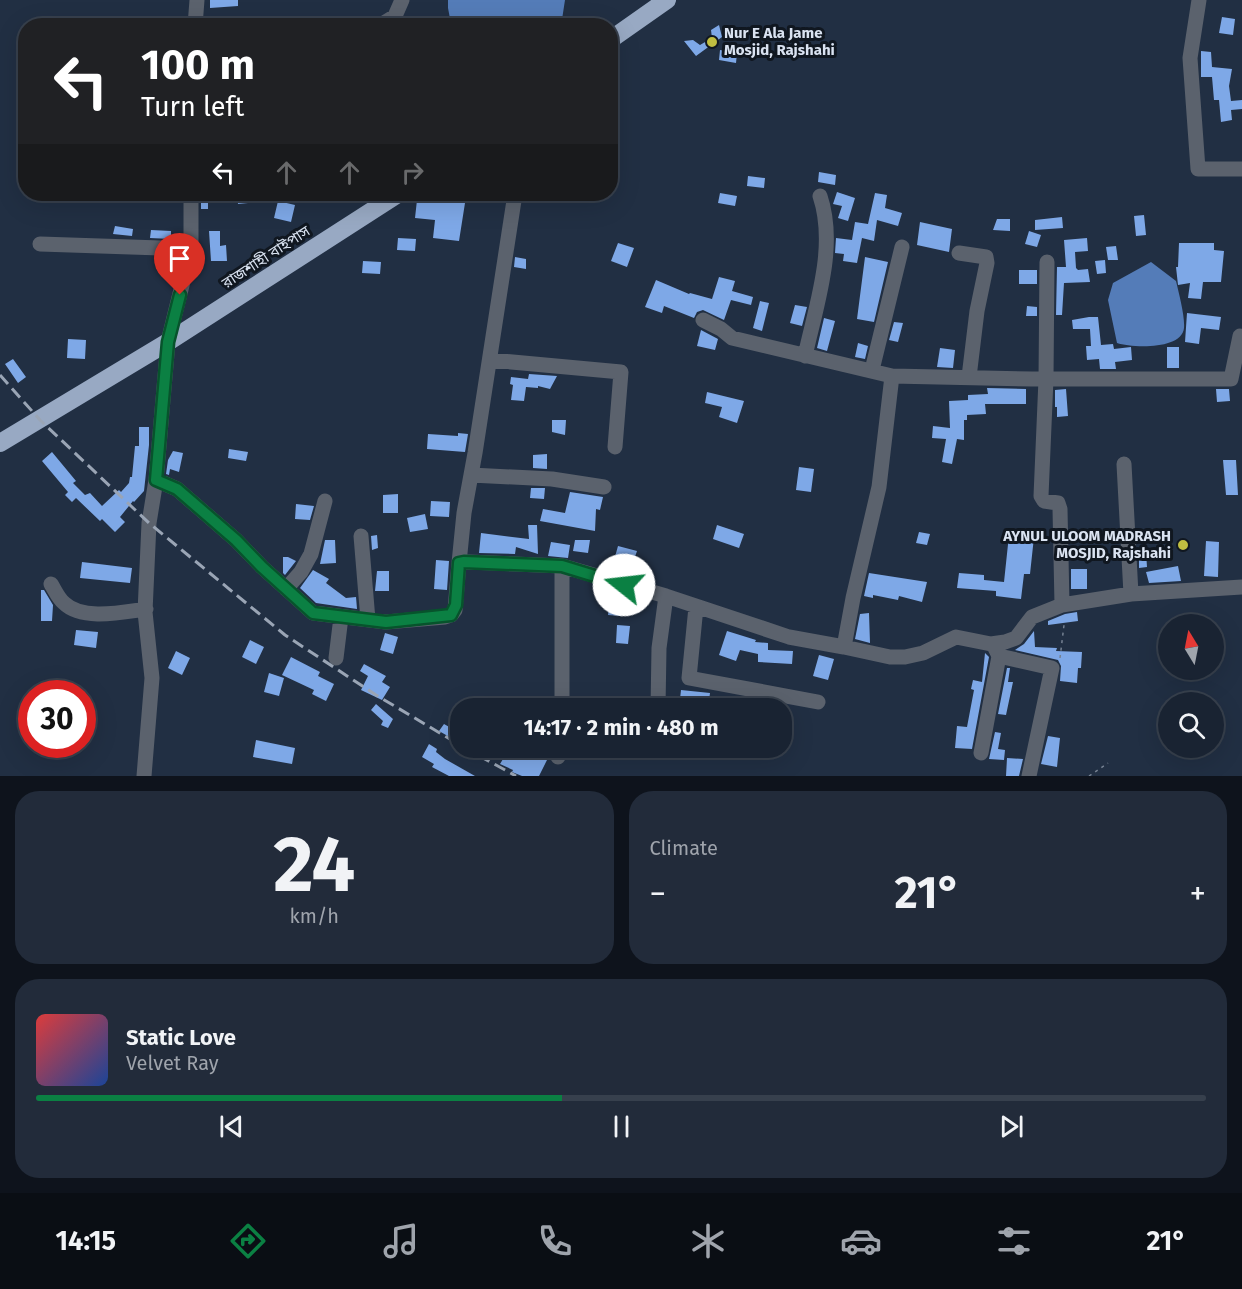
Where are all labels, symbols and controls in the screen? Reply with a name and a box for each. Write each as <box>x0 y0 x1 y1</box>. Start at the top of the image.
place label: Nur E Ala Jame Mosjid, Rajshahi <box>724 24 835 59</box>
marker: Nur E Ala Jame Mosjid, Rajshahi <box>705 35 719 49</box>
text: 100 m <box>141 40 255 90</box>
icon: left <box>42 42 120 120</box>
text: Turn left <box>141 91 244 123</box>
icon: left <box>207 156 240 189</box>
icon: ahead <box>270 156 303 189</box>
icon: ahead <box>333 156 366 189</box>
icon: right <box>396 156 429 189</box>
street label: রাজশাহী বাইপাস <box>218 222 314 293</box>
pin <box>154 233 205 295</box>
icon: arrive <box>163 242 196 275</box>
place label: AYNUL ULOOM MADRASH MOSJID, Rajshahi <box>1002 527 1171 562</box>
marker: AYNUL ULOOM MADRASH MOSJID, Rajshahi <box>1176 538 1190 552</box>
position arrow <box>592 553 656 617</box>
north arrow <box>1158 614 1224 680</box>
map controls <box>1158 614 1224 758</box>
speed limit sign: 30 <box>18 680 96 758</box>
button: search <box>1158 692 1224 758</box>
text: 14:17 · 2 min · 480 m <box>523 714 719 741</box>
text: 24 <box>273 818 355 912</box>
text: Climate <box>650 836 718 860</box>
text: 21° <box>894 866 961 920</box>
text: − <box>650 874 666 914</box>
text: + <box>1190 874 1206 914</box>
text: km/h <box>290 904 339 928</box>
text: Static Love <box>126 1024 236 1051</box>
text: Velvet Ray <box>126 1051 219 1075</box>
icon: previous <box>215 1110 248 1143</box>
icon: pause <box>605 1110 638 1143</box>
icon: next <box>995 1110 1028 1143</box>
icon: directions <box>227 1220 269 1262</box>
icon: music <box>380 1220 422 1262</box>
icon: phone <box>534 1220 576 1262</box>
icon: climate <box>687 1220 729 1262</box>
icon: car <box>840 1220 882 1262</box>
icon: filters <box>993 1220 1035 1262</box>
text: 14:15 <box>56 1225 116 1257</box>
text: 21° <box>1146 1225 1186 1257</box>

